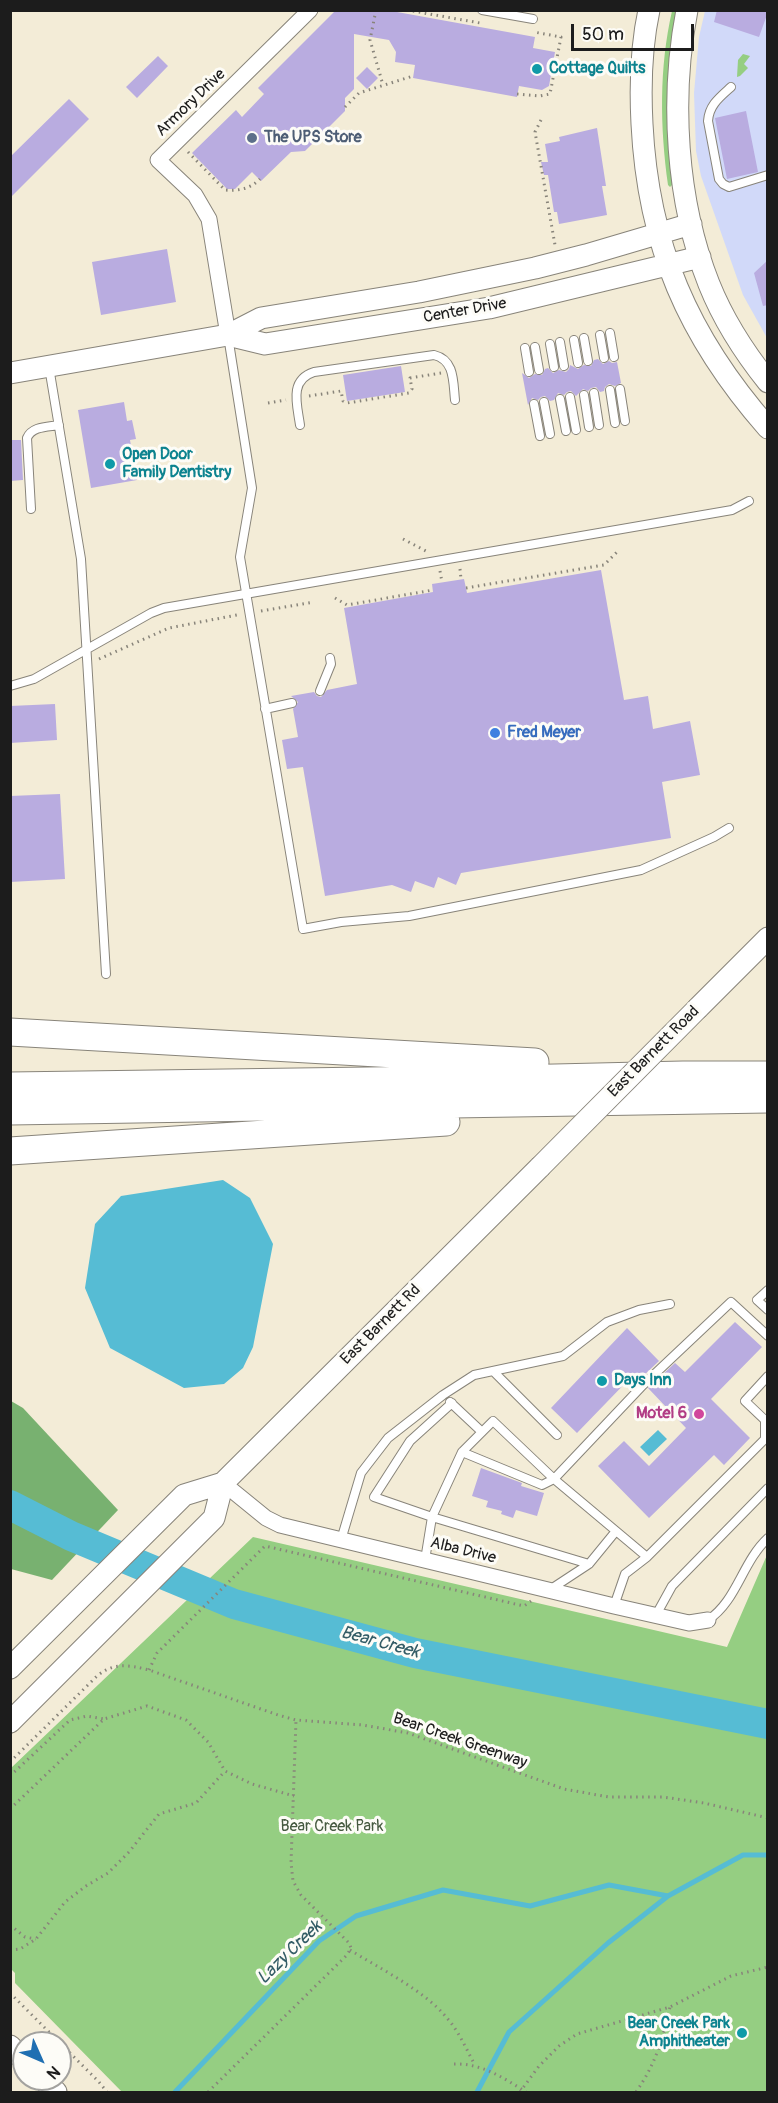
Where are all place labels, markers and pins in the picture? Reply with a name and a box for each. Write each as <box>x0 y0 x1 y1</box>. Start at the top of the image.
place label: Cottage Quilts <box>549 59 645 79</box>
marker: Cottage Quilts <box>530 62 544 76</box>
place label: The UPS Store <box>264 128 362 148</box>
marker: The UPS Store <box>245 131 259 145</box>
place label: Open Door Family Dentistry <box>122 445 231 483</box>
marker: Open Door Family Dentistry <box>103 457 117 471</box>
place label: Fred Meyer <box>507 723 581 743</box>
marker: Fred Meyer <box>488 726 502 740</box>
place label: Days Inn <box>614 1371 672 1391</box>
marker: Days Inn <box>595 1374 609 1388</box>
place label: Motel 6 <box>636 1404 687 1424</box>
marker: Motel 6 <box>692 1407 706 1421</box>
place label: Bear Creek Park Amphitheater <box>627 2014 730 2052</box>
marker: Bear Creek Park Amphitheater <box>735 2026 749 2040</box>

